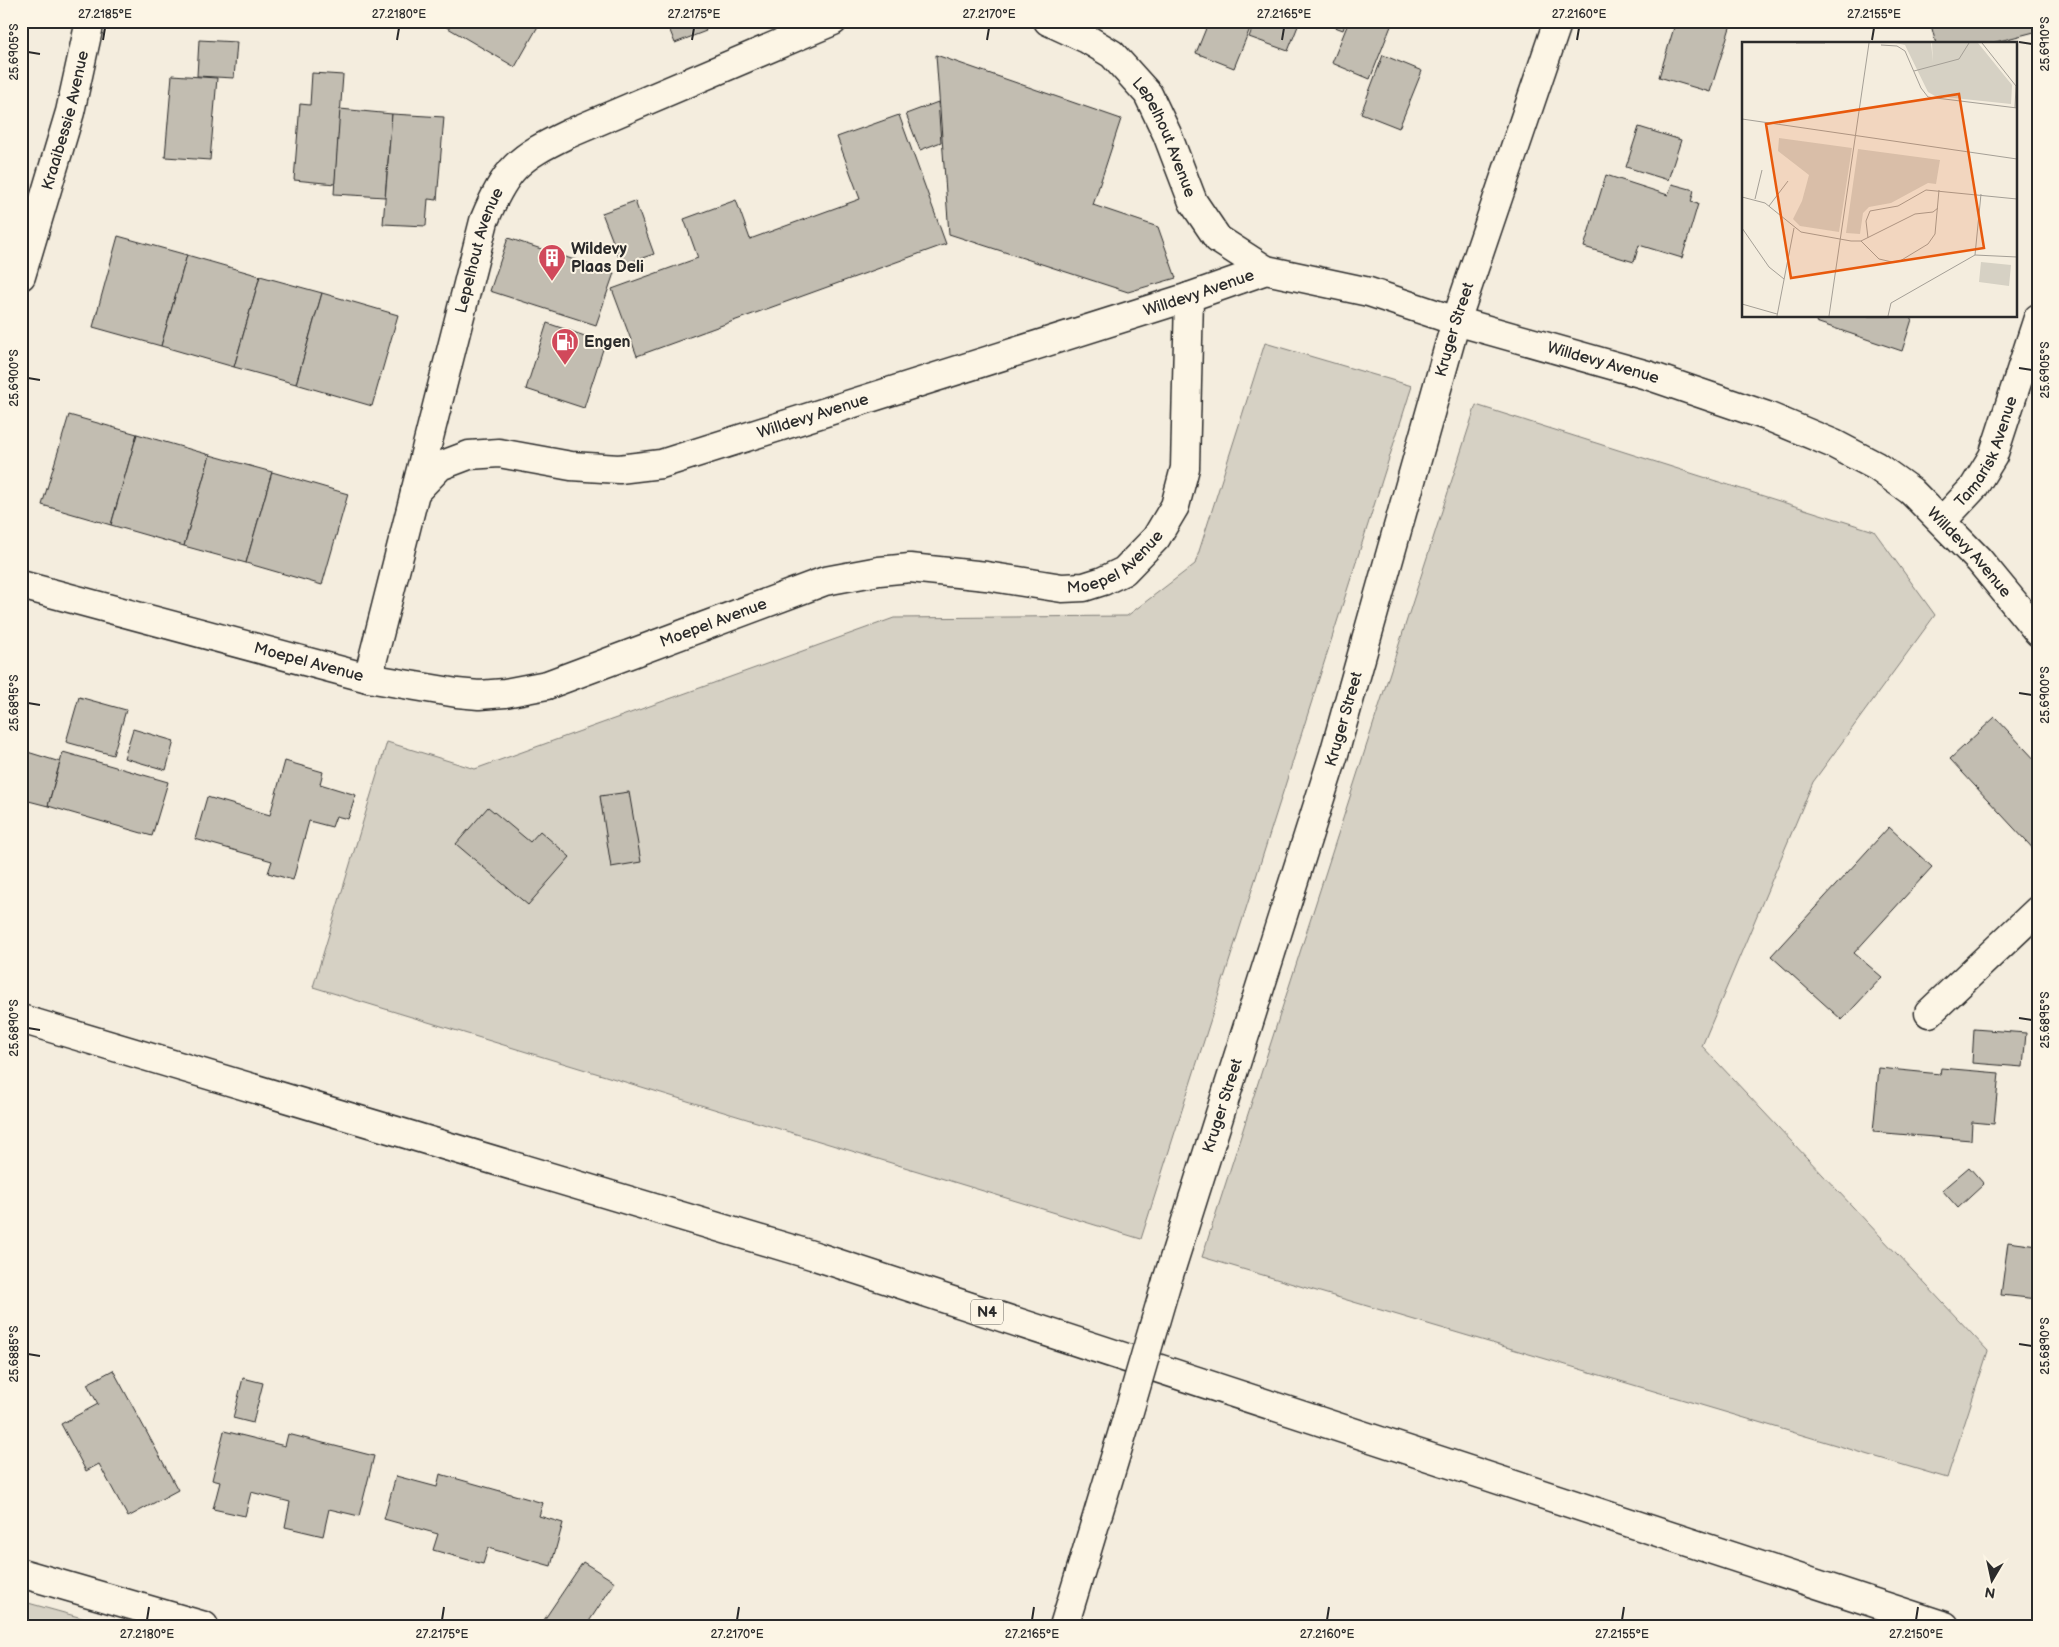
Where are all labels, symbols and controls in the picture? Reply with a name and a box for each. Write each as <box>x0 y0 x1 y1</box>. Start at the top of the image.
text: 27.2185°E <box>78 7 132 22</box>
text: 27.2180°E <box>372 7 426 22</box>
text: 27.2175°E <box>668 7 721 22</box>
text: 27.2170°E <box>962 7 1016 22</box>
text: 27.2165°E <box>1257 7 1311 22</box>
text: 27.2160°E <box>1552 7 1606 22</box>
text: 27.2155°E <box>1847 7 1901 22</box>
text: 25.6910°S <box>2038 16 2053 72</box>
text: 25.6905°S <box>7 23 22 81</box>
inset map <box>1742 42 2016 318</box>
street label: Kraaibessie Avenue <box>38 48 93 192</box>
street label: Lepelhout Avenue <box>1128 73 1200 200</box>
street label: Lepelhout Avenue <box>452 184 508 315</box>
place label: Wildevy Plaas Deli <box>571 240 644 277</box>
building icon: Wildevy Plaas Deli <box>537 243 567 282</box>
street label: Willdevy Avenue <box>1141 265 1257 320</box>
street label: Kruger Street <box>1431 280 1478 379</box>
fuel station icon: Engen <box>550 327 580 366</box>
place label: Engen <box>584 333 631 352</box>
street label: Willdevy Avenue <box>1545 338 1662 388</box>
text: 25.6905°S <box>2038 341 2053 399</box>
text: 25.6900°S <box>7 349 22 407</box>
street label: Willdevy Avenue <box>755 389 871 442</box>
street label: Tamarisk Avenue <box>1951 393 2021 511</box>
street label: Willdevy Avenue <box>1923 503 2015 602</box>
street label: Moepel Avenue <box>1066 527 1168 597</box>
street label: Moepel Avenue <box>657 594 770 651</box>
street label: Moepel Avenue <box>252 638 366 686</box>
text: 25.6900°S <box>2038 666 2053 724</box>
street label: Kruger Street <box>1321 670 1366 769</box>
text: 25.6895°S <box>7 674 22 732</box>
text: 25.6895°S <box>2038 991 2053 1049</box>
text: 25.6890°S <box>7 999 22 1057</box>
street label: Kruger Street <box>1199 1056 1246 1155</box>
road number: N4 <box>971 1300 1003 1324</box>
text: 25.6890°S <box>2038 1317 2053 1375</box>
text: 25.6885°S <box>7 1325 22 1383</box>
north arrow <box>1966 1554 2016 1604</box>
text: N <box>1984 1583 1997 1602</box>
text: 27.2180°E <box>120 1627 174 1642</box>
text: 27.2175°E <box>416 1627 469 1642</box>
text: 27.2170°E <box>710 1627 764 1642</box>
text: 27.2165°E <box>1005 1627 1059 1642</box>
text: 27.2160°E <box>1300 1627 1354 1642</box>
text: 27.2155°E <box>1595 1627 1649 1642</box>
text: 27.2150°E <box>1889 1627 1943 1642</box>

